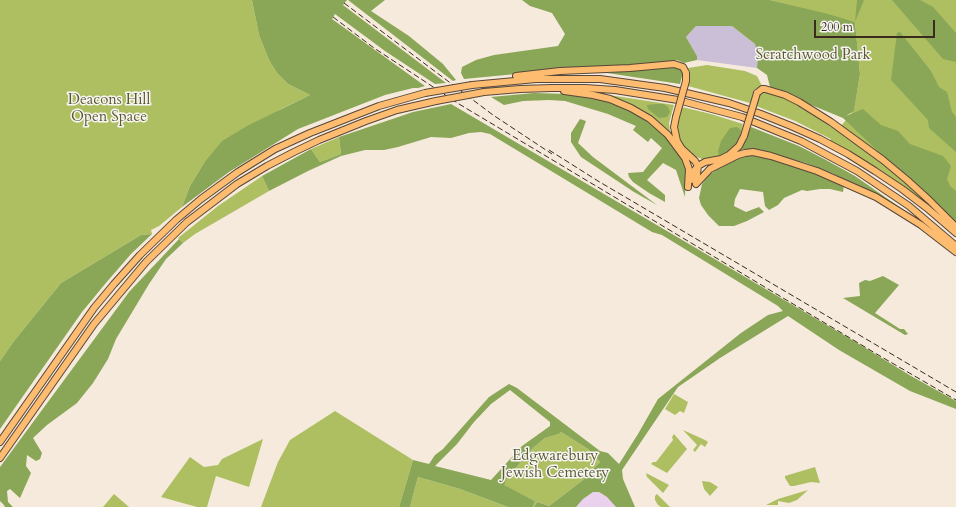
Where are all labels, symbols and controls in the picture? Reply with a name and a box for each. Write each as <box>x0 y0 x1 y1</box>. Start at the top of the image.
scale bar <box>816 12 937 38</box>
text: 200 m <box>821 19 853 35</box>
park label: Scratchwood Park <box>755 47 871 65</box>
park label: Deacons Hill Open Space <box>68 92 150 127</box>
park label: Edgwarebury Jewish Cemetery <box>501 448 609 483</box>

